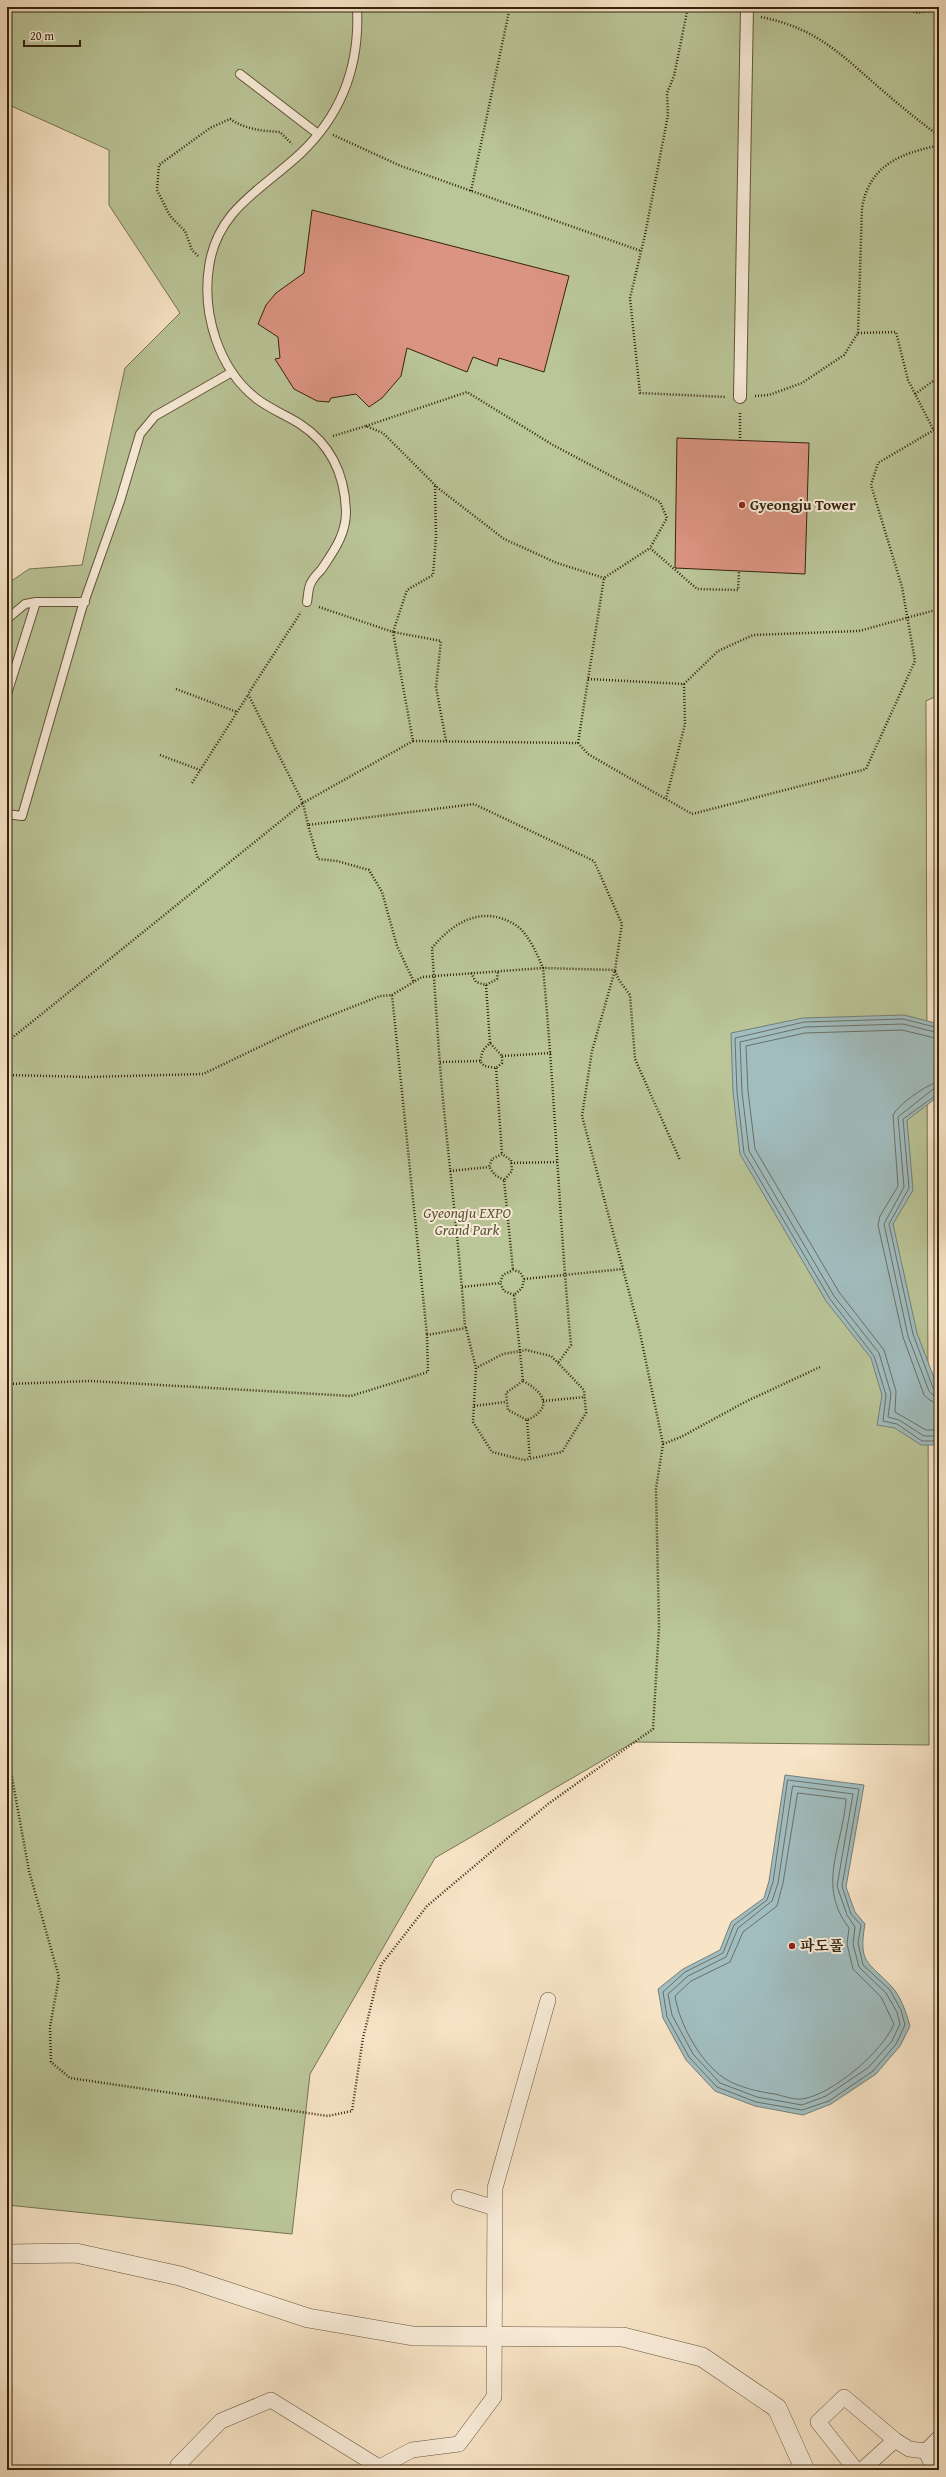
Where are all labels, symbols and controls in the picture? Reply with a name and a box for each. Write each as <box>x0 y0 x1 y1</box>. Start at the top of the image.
scale bar <box>24 22 80 48</box>
text: 20 m <box>30 27 54 44</box>
place label: Gyeongju Tower <box>750 494 856 515</box>
marker: Gyeongju Tower <box>737 500 747 510</box>
park label: Gyeongju EXPO Grand Park <box>423 1202 511 1240</box>
place label: 파도풀 <box>800 1935 844 1956</box>
marker: 파도풀 <box>787 1941 797 1951</box>

